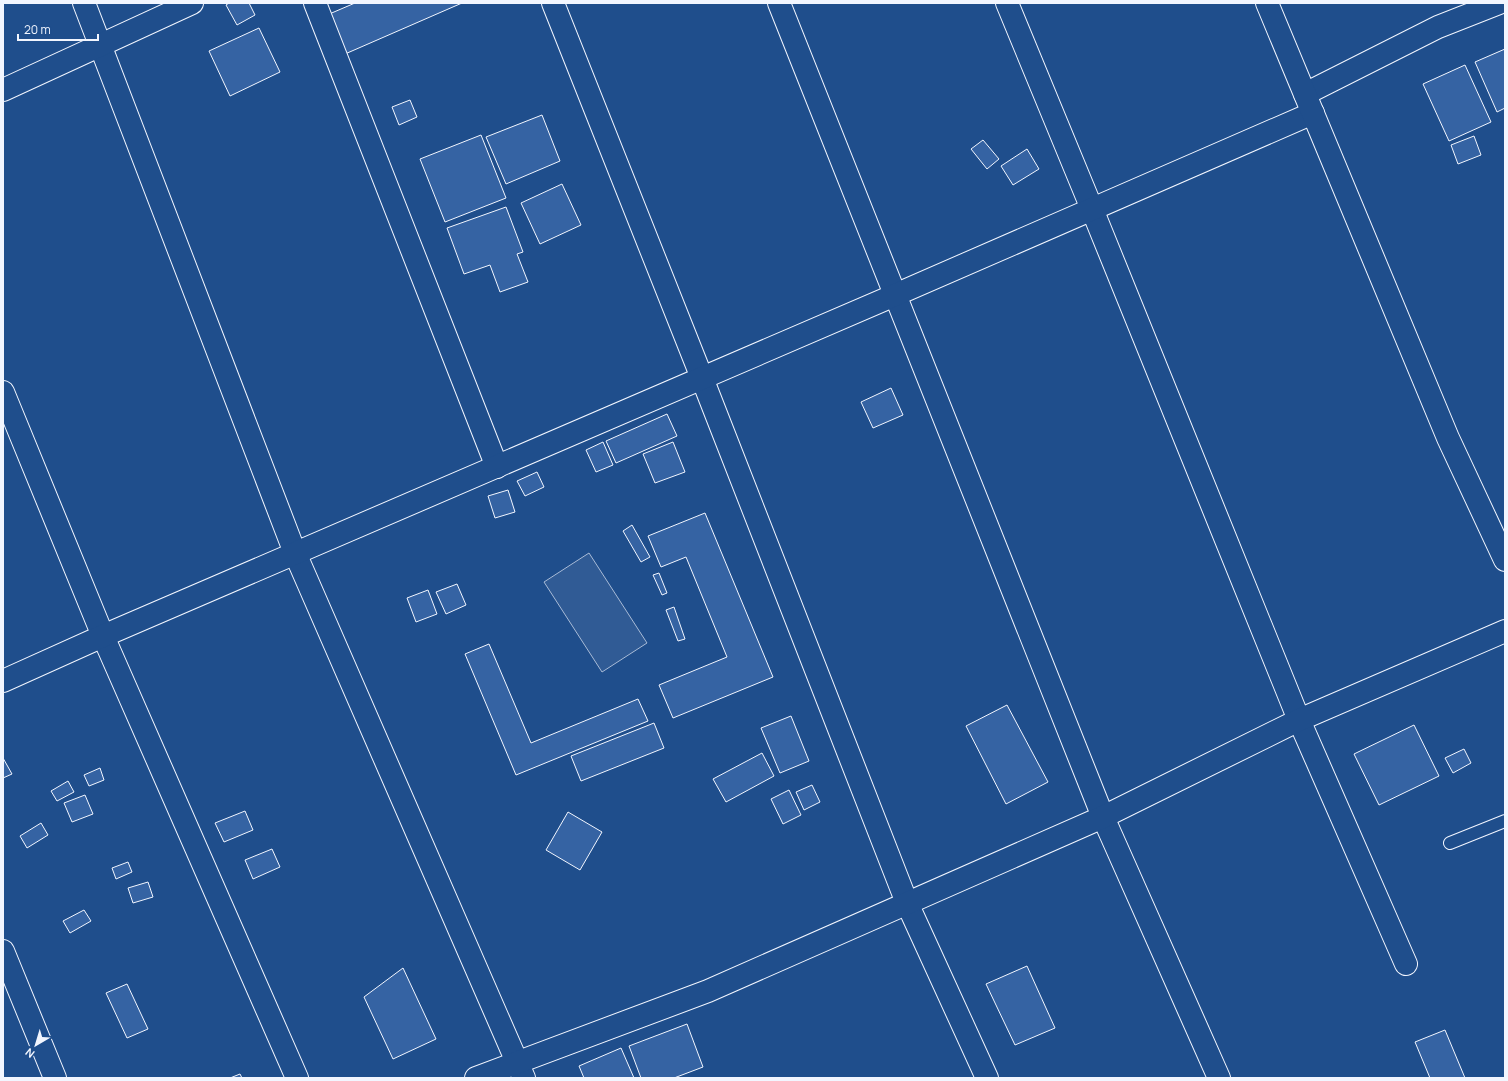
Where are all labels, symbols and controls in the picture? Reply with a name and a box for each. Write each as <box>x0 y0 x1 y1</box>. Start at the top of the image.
scale bar <box>18 16 98 42</box>
text: 20 m <box>24 21 51 38</box>
north arrow <box>16 1025 56 1065</box>
text: N <box>22 1045 37 1062</box>

